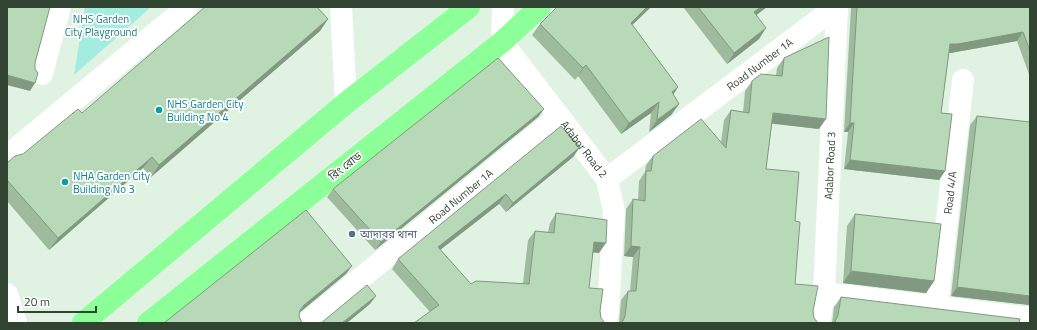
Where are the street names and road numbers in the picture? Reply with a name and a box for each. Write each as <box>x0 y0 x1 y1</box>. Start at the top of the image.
street label: Road Number 1A <box>723 34 796 94</box>
street label: Adabor Road 2 <box>557 117 611 181</box>
street label: Adabor Road 3 <box>820 131 839 200</box>
street label: রিং রোড <box>324 148 365 185</box>
street label: Road Number 1A <box>425 165 497 228</box>
street label: Road 4/A <box>940 170 961 215</box>

